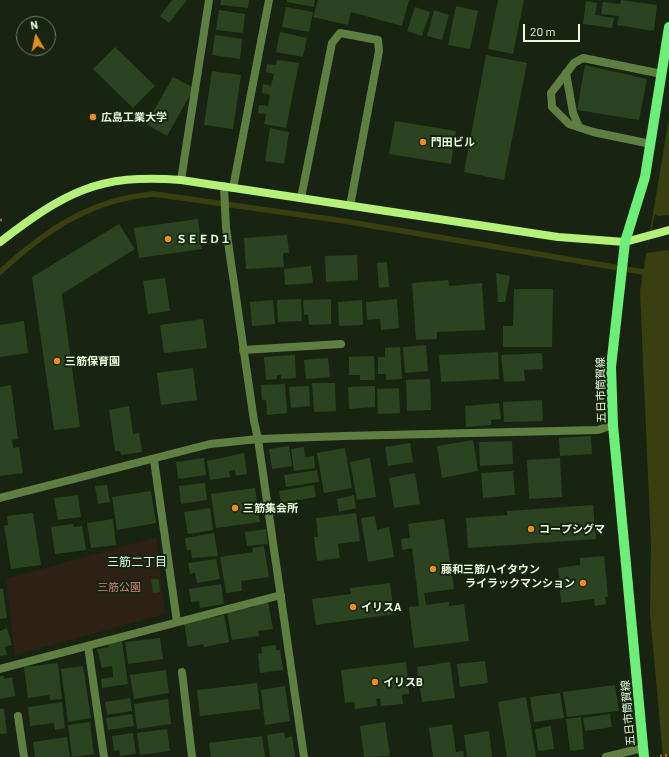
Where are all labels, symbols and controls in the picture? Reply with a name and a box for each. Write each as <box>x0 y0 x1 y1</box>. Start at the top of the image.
north arrow <box>16 16 56 56</box>
scale bar <box>525 16 582 42</box>
text: N <box>30 18 39 32</box>
text: 20 m <box>530 24 556 38</box>
place label: 広島工業大学 <box>101 110 167 124</box>
marker: 広島工業大学 <box>88 112 98 122</box>
place label: 門田ビル <box>431 135 475 149</box>
marker: 門田ビル <box>418 137 428 147</box>
place label: ＳＥＥＤ１ <box>176 232 231 246</box>
marker: ＳＥＥＤ１ <box>163 234 173 244</box>
place label: 三筋保育園 <box>65 354 120 368</box>
marker: 三筋保育園 <box>52 356 62 366</box>
street label: 五日市筒賀線 <box>594 357 608 423</box>
place label: 三筋集会所 <box>243 501 298 515</box>
marker: 三筋集会所 <box>230 503 240 513</box>
place label: コープシグマ <box>539 522 605 536</box>
marker: コープシグマ <box>526 524 536 534</box>
district label: 三筋二丁目 <box>107 555 167 569</box>
place label: 藤和三筋ハイタウン <box>441 562 540 576</box>
marker: 藤和三筋ハイタウン <box>428 564 438 574</box>
place label: ライラックマンション <box>465 576 575 590</box>
marker: ライラックマンション <box>578 578 588 588</box>
park label: 三筋公園 <box>97 580 141 594</box>
place label: イリスA <box>361 600 401 614</box>
marker: イリスA <box>348 602 358 612</box>
place label: イリスB <box>383 675 423 689</box>
marker: イリスB <box>370 677 380 687</box>
street label: 五日市筒賀線 <box>619 680 637 746</box>

